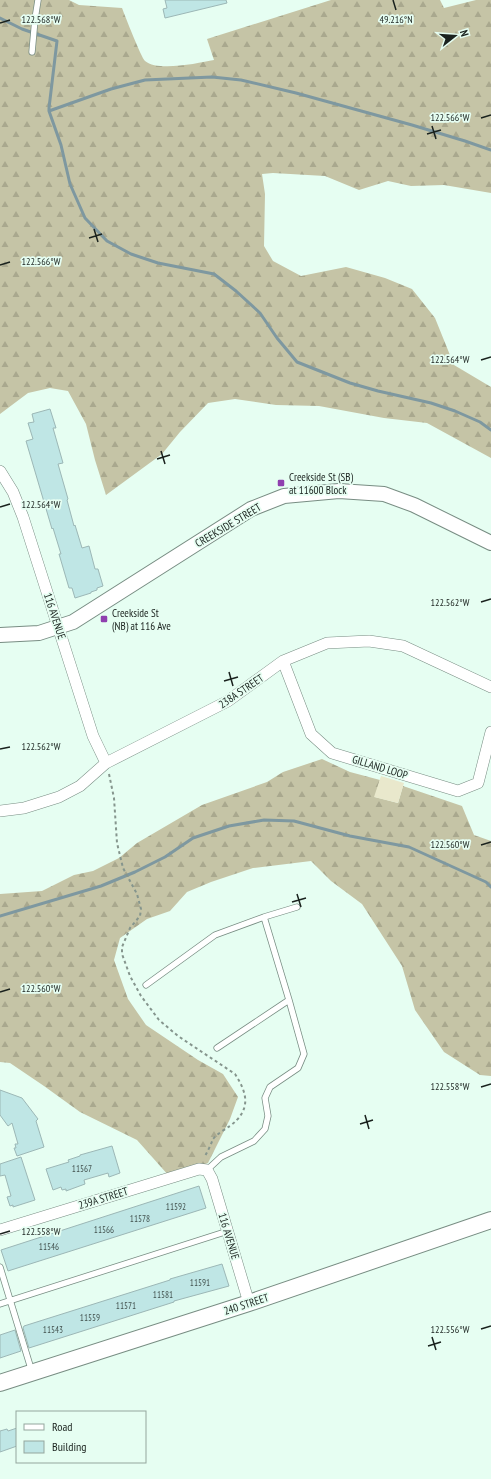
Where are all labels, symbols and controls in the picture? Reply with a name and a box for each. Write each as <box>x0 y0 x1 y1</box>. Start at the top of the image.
text: 122.568°W <box>22 13 61 26</box>
text: 49.216°N <box>379 13 413 26</box>
north arrow <box>435 16 475 56</box>
text: N <box>457 28 472 38</box>
text: 122.566°W <box>431 111 470 124</box>
text: 122.566°W <box>22 255 61 268</box>
text: 122.564°W <box>431 353 470 366</box>
place label: Creekside St (SB) at 11600 Block <box>289 470 353 497</box>
marker: Creekside St (SB) at 11600 Block <box>276 478 286 488</box>
text: 122.564°W <box>22 498 61 511</box>
street label: CREEKSIDE STREET <box>192 500 264 550</box>
street label: 116 AVENUE <box>41 591 69 641</box>
text: 122.562°W <box>431 596 470 609</box>
place label: Creekside St (NB) at 116 Ave <box>112 606 171 633</box>
marker: Creekside St (NB) at 116 Ave <box>99 614 109 624</box>
street label: 238A STREET <box>216 671 266 711</box>
text: 122.562°W <box>22 740 61 753</box>
street label: GILLAND LOOP <box>351 752 410 782</box>
text: 122.560°W <box>431 838 470 851</box>
text: 122.560°W <box>22 982 61 995</box>
text: 122.558°W <box>431 1080 470 1093</box>
house number: 11567 <box>72 1163 92 1174</box>
street label: 239A STREET <box>76 1184 130 1212</box>
house number: 11592 <box>166 1201 186 1212</box>
street label: 116 AVENUE <box>215 1211 243 1261</box>
house number: 11578 <box>130 1213 150 1224</box>
house number: 11566 <box>94 1224 114 1235</box>
text: 122.558°W <box>22 1225 61 1238</box>
house number: 11546 <box>39 1241 59 1252</box>
house number: 11591 <box>190 1277 210 1288</box>
house number: 11581 <box>153 1289 173 1300</box>
street label: 240 STREET <box>222 1290 270 1318</box>
house number: 11571 <box>116 1300 136 1311</box>
house number: 11559 <box>80 1312 100 1323</box>
text: 122.556°W <box>431 1323 470 1336</box>
house number: 11543 <box>43 1324 63 1335</box>
legend <box>16 1411 146 1463</box>
text: Road <box>52 1419 72 1434</box>
text: Building <box>52 1439 87 1454</box>

